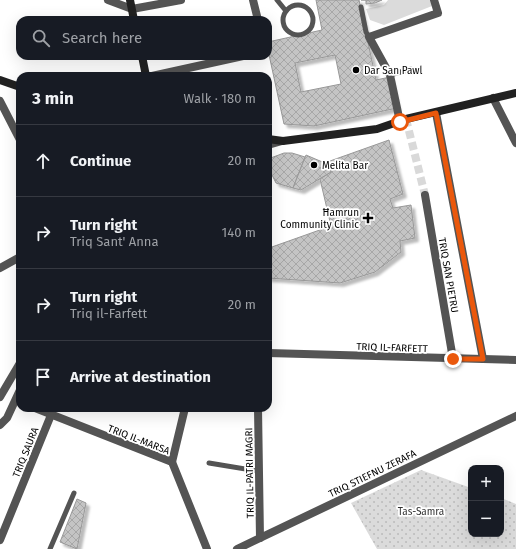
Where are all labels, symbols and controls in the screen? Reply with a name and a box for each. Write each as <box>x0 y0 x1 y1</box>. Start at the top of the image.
search box <box>16 16 272 60</box>
icon: search <box>30 27 52 49</box>
text: Search here <box>62 29 142 47</box>
marker: Dar San Pawl <box>351 65 361 75</box>
place label: Dar San Pawl <box>364 65 423 77</box>
text: 3 min <box>32 88 74 109</box>
text: Walk · 180 m <box>184 91 256 106</box>
route start <box>391 113 409 131</box>
icon: ahead <box>32 150 54 172</box>
text: Continue <box>70 152 131 170</box>
text: 20 m <box>228 153 256 168</box>
marker: Melita Bar <box>309 160 319 170</box>
place label: Melita Bar <box>322 160 368 172</box>
place label: Ħamrun Community Clinic <box>280 207 359 231</box>
marker: Ħamrun Community Clinic <box>362 212 374 224</box>
text: Turn right <box>70 216 137 234</box>
icon: right <box>32 222 54 244</box>
text: 140 m <box>222 225 256 240</box>
text: Triq Sant' Anna <box>70 234 159 249</box>
street label: TRIQ SAN PIETRU <box>435 237 461 314</box>
text: Turn right <box>70 288 137 306</box>
icon: right <box>32 294 54 316</box>
text: 20 m <box>228 297 256 312</box>
text: Triq il-Farfett <box>70 306 147 321</box>
street label: TRIQ IL-FARFETT <box>356 341 429 355</box>
route end <box>444 350 462 368</box>
icon: arrive <box>32 366 54 388</box>
text: Arrive at destination <box>70 368 211 386</box>
street label: TRIQ IL-MARSA <box>106 423 172 457</box>
street label: TRIQ SAURA <box>10 425 42 479</box>
street label: TRIQ IL-PATRI MAGRI <box>243 428 257 518</box>
street label: TRIQ STIEFNU ZERAFA <box>327 447 418 500</box>
map controls <box>468 465 504 537</box>
button: + <box>468 465 504 501</box>
button: − <box>468 501 504 537</box>
park label: Tas-Samra <box>398 506 444 518</box>

